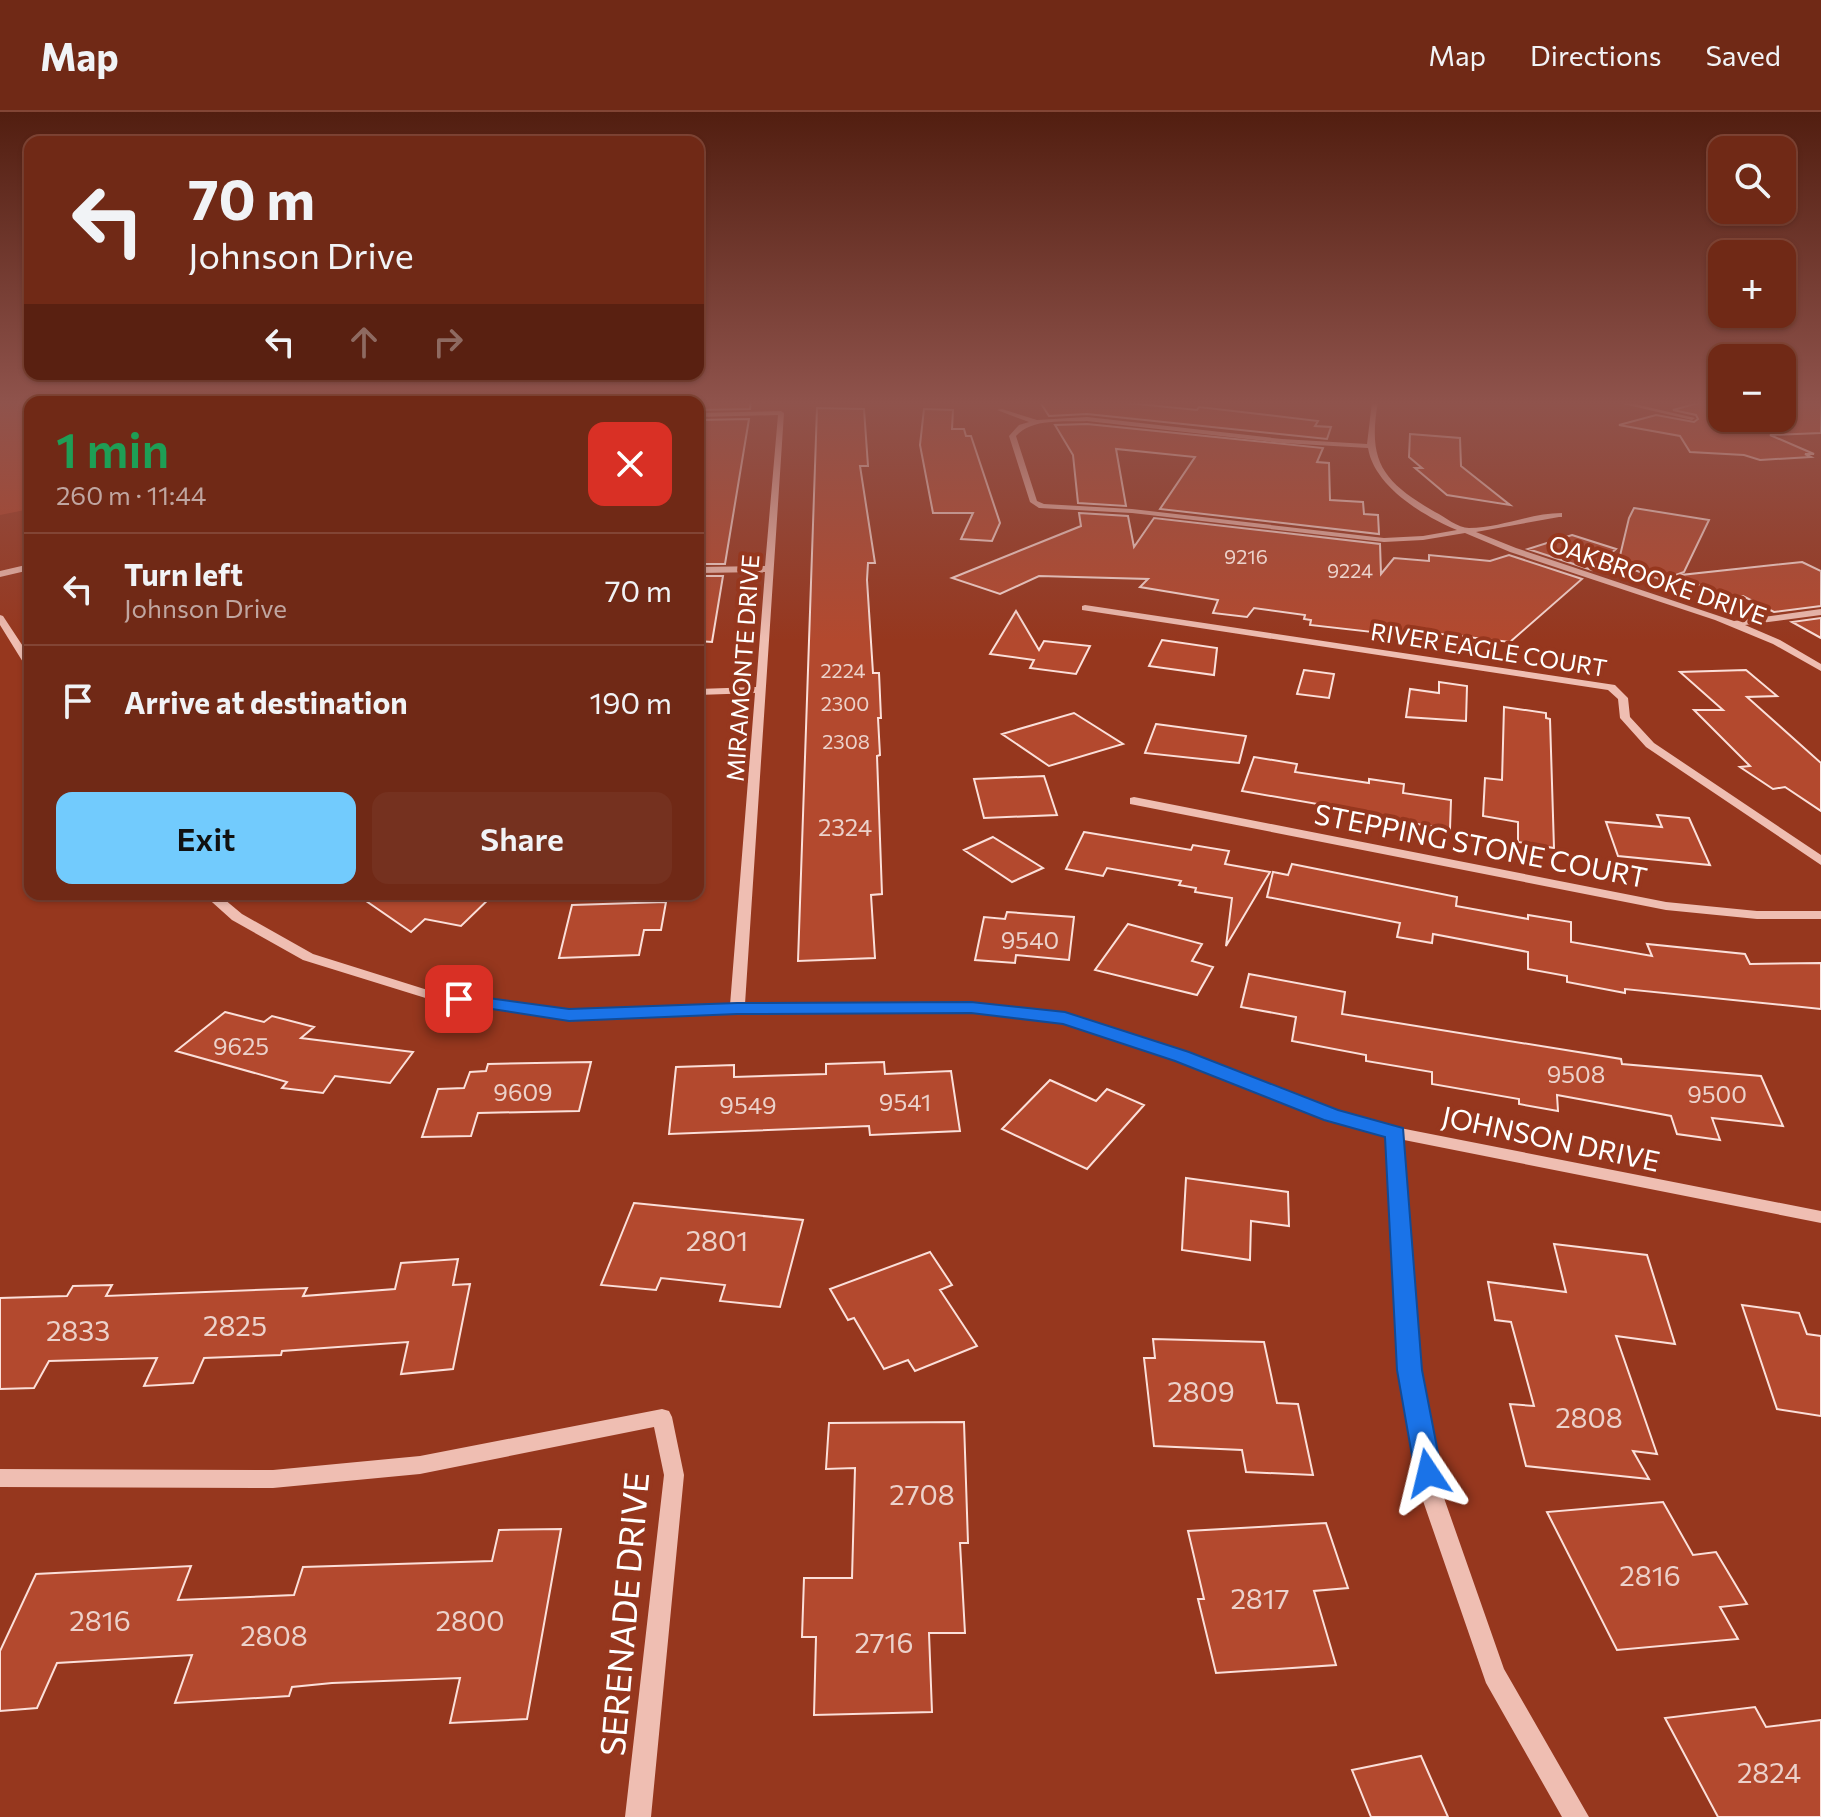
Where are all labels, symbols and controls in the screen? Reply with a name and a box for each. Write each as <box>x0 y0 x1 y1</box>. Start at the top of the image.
text: Map <box>40 32 119 79</box>
text: Map <box>1428 38 1486 72</box>
text: Directions <box>1530 38 1661 72</box>
text: Saved <box>1705 38 1781 72</box>
map controls <box>1708 136 1796 432</box>
button: search <box>1708 136 1796 224</box>
text: 70 m <box>188 163 315 232</box>
icon: left <box>56 168 160 272</box>
text: Johnson Drive <box>188 232 414 276</box>
button: + <box>1708 240 1796 328</box>
icon: left <box>258 320 302 364</box>
icon: ahead <box>342 320 386 364</box>
icon: right <box>426 320 470 364</box>
button: − <box>1708 344 1796 432</box>
text: 1 min <box>56 419 169 478</box>
button: close <box>588 422 672 506</box>
text: 260 m · 11:44 <box>56 479 206 510</box>
street label: OAKBROOKE DRIVE <box>1545 528 1771 630</box>
house number: 9216 <box>1224 544 1268 568</box>
street label: MIRAMONTE DRIVE <box>720 553 764 783</box>
text: Turn left <box>124 555 243 592</box>
house number: 9224 <box>1327 558 1373 582</box>
icon: left <box>56 567 100 611</box>
text: 70 m <box>605 571 672 608</box>
text: Johnson Drive <box>124 592 287 623</box>
street label: RIVER EAGLE COURT <box>1369 616 1609 682</box>
house number: 2224 <box>821 658 865 682</box>
icon: arrive <box>56 679 100 723</box>
text: Arrive at destination <box>124 683 408 720</box>
text: 190 m <box>589 683 672 720</box>
house number: 2300 <box>821 691 869 715</box>
house number: 2308 <box>822 729 870 753</box>
button: Exit <box>56 792 356 884</box>
button: Share <box>372 792 672 884</box>
street label: STEPPING STONE COURT <box>1312 796 1650 894</box>
house number: 2324 <box>818 812 872 841</box>
house number: 9540 <box>1001 925 1059 954</box>
pin <box>425 965 493 1033</box>
icon: arrive <box>437 977 481 1021</box>
house number: 9625 <box>213 1031 269 1060</box>
house number: 9508 <box>1547 1059 1605 1088</box>
house number: 9609 <box>493 1077 553 1106</box>
house number: 9500 <box>1687 1079 1747 1108</box>
house number: 9541 <box>879 1087 931 1116</box>
house number: 9549 <box>719 1090 777 1119</box>
street label: JOHNSON DRIVE <box>1439 1098 1663 1178</box>
house number: 2801 <box>686 1223 748 1257</box>
house number: 2825 <box>203 1308 267 1342</box>
house number: 2833 <box>46 1313 110 1347</box>
house number: 2809 <box>1167 1374 1235 1408</box>
house number: 2808 <box>1555 1400 1623 1434</box>
position arrow <box>1386 1431 1470 1515</box>
street label: SERENADE DRIVE <box>590 1470 656 1758</box>
house number: 2708 <box>889 1477 955 1511</box>
house number: 2816 <box>1619 1558 1681 1592</box>
house number: 2817 <box>1230 1581 1290 1615</box>
house number: 2816 <box>69 1603 131 1637</box>
house number: 2800 <box>436 1603 505 1637</box>
house number: 2808 <box>240 1618 308 1652</box>
house number: 2716 <box>854 1625 914 1659</box>
house number: 2824 <box>1737 1755 1801 1789</box>

